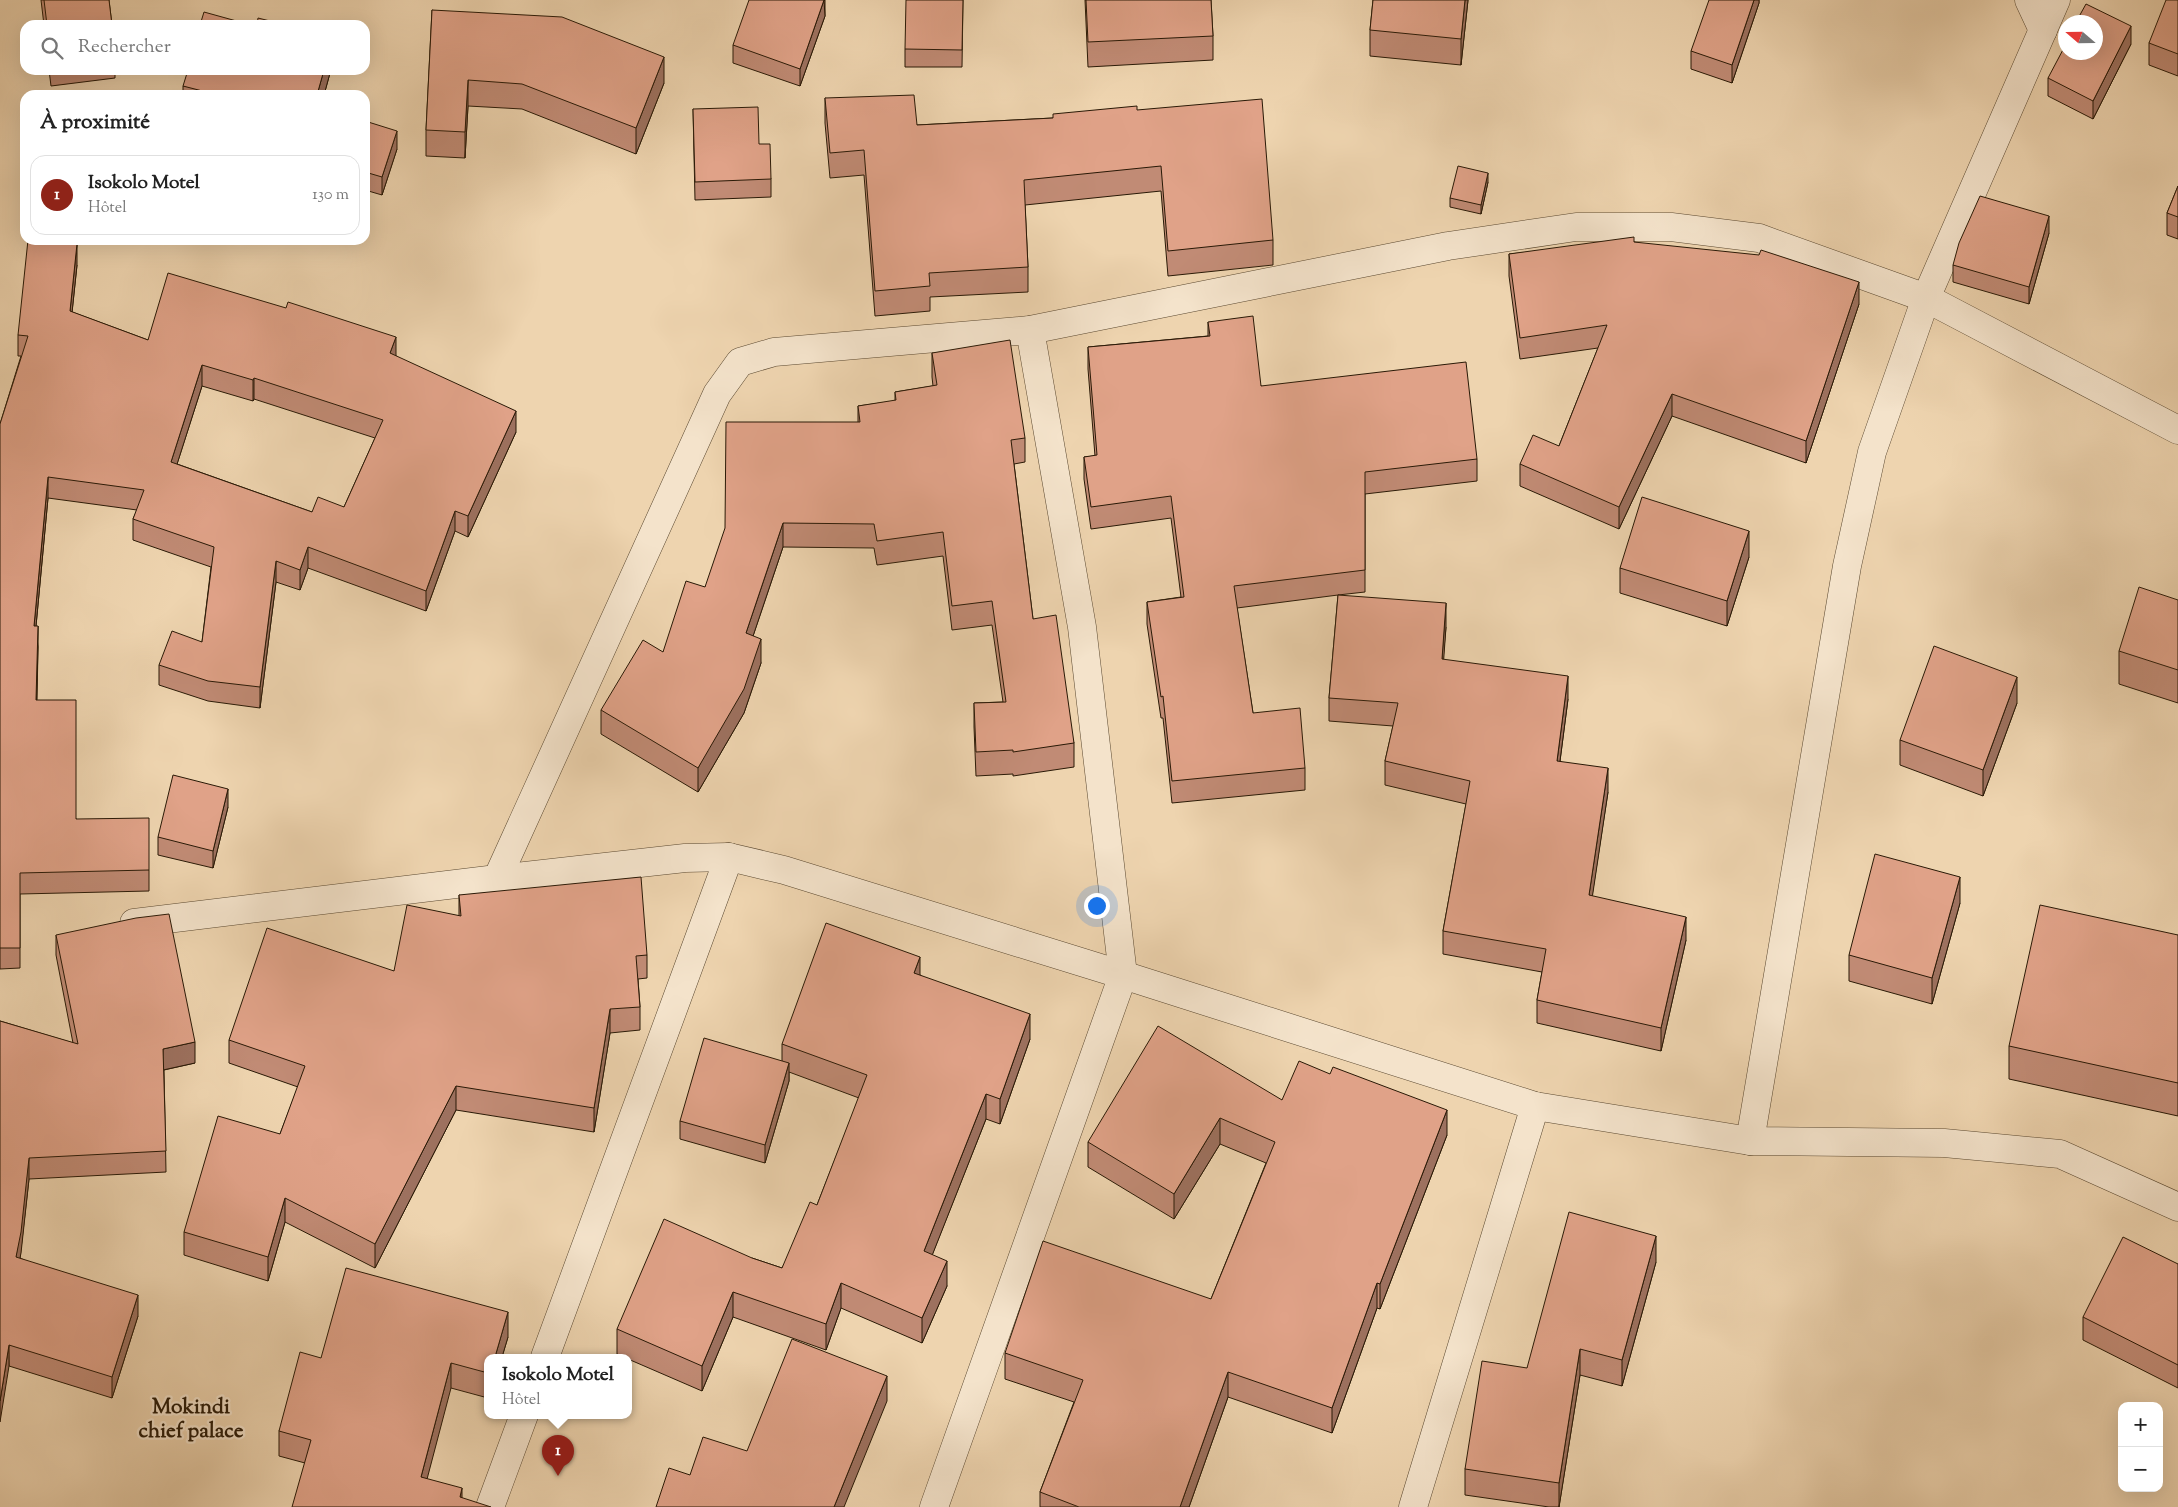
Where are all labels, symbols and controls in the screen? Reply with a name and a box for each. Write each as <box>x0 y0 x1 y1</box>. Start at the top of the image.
north arrow <box>2058 15 2103 60</box>
search box <box>20 20 370 75</box>
icon: search <box>38 34 66 62</box>
text: Rechercher <box>78 34 171 61</box>
text: À proximité <box>40 108 150 138</box>
text: Isokolo Motel <box>88 170 200 197</box>
text: 1 <box>54 184 60 207</box>
text: 130 m <box>312 184 349 207</box>
text: Hôtel <box>88 197 127 220</box>
your location <box>1084 893 1110 919</box>
popup <box>484 1354 632 1419</box>
text: Isokolo Motel <box>502 1362 614 1389</box>
text: Hôtel <box>502 1389 541 1412</box>
district label: Mokindi chief palace <box>139 1393 244 1447</box>
map controls <box>2118 1402 2163 1492</box>
button: + <box>2118 1402 2163 1447</box>
pin: 1 <box>542 1435 574 1476</box>
button: − <box>2118 1447 2163 1492</box>

